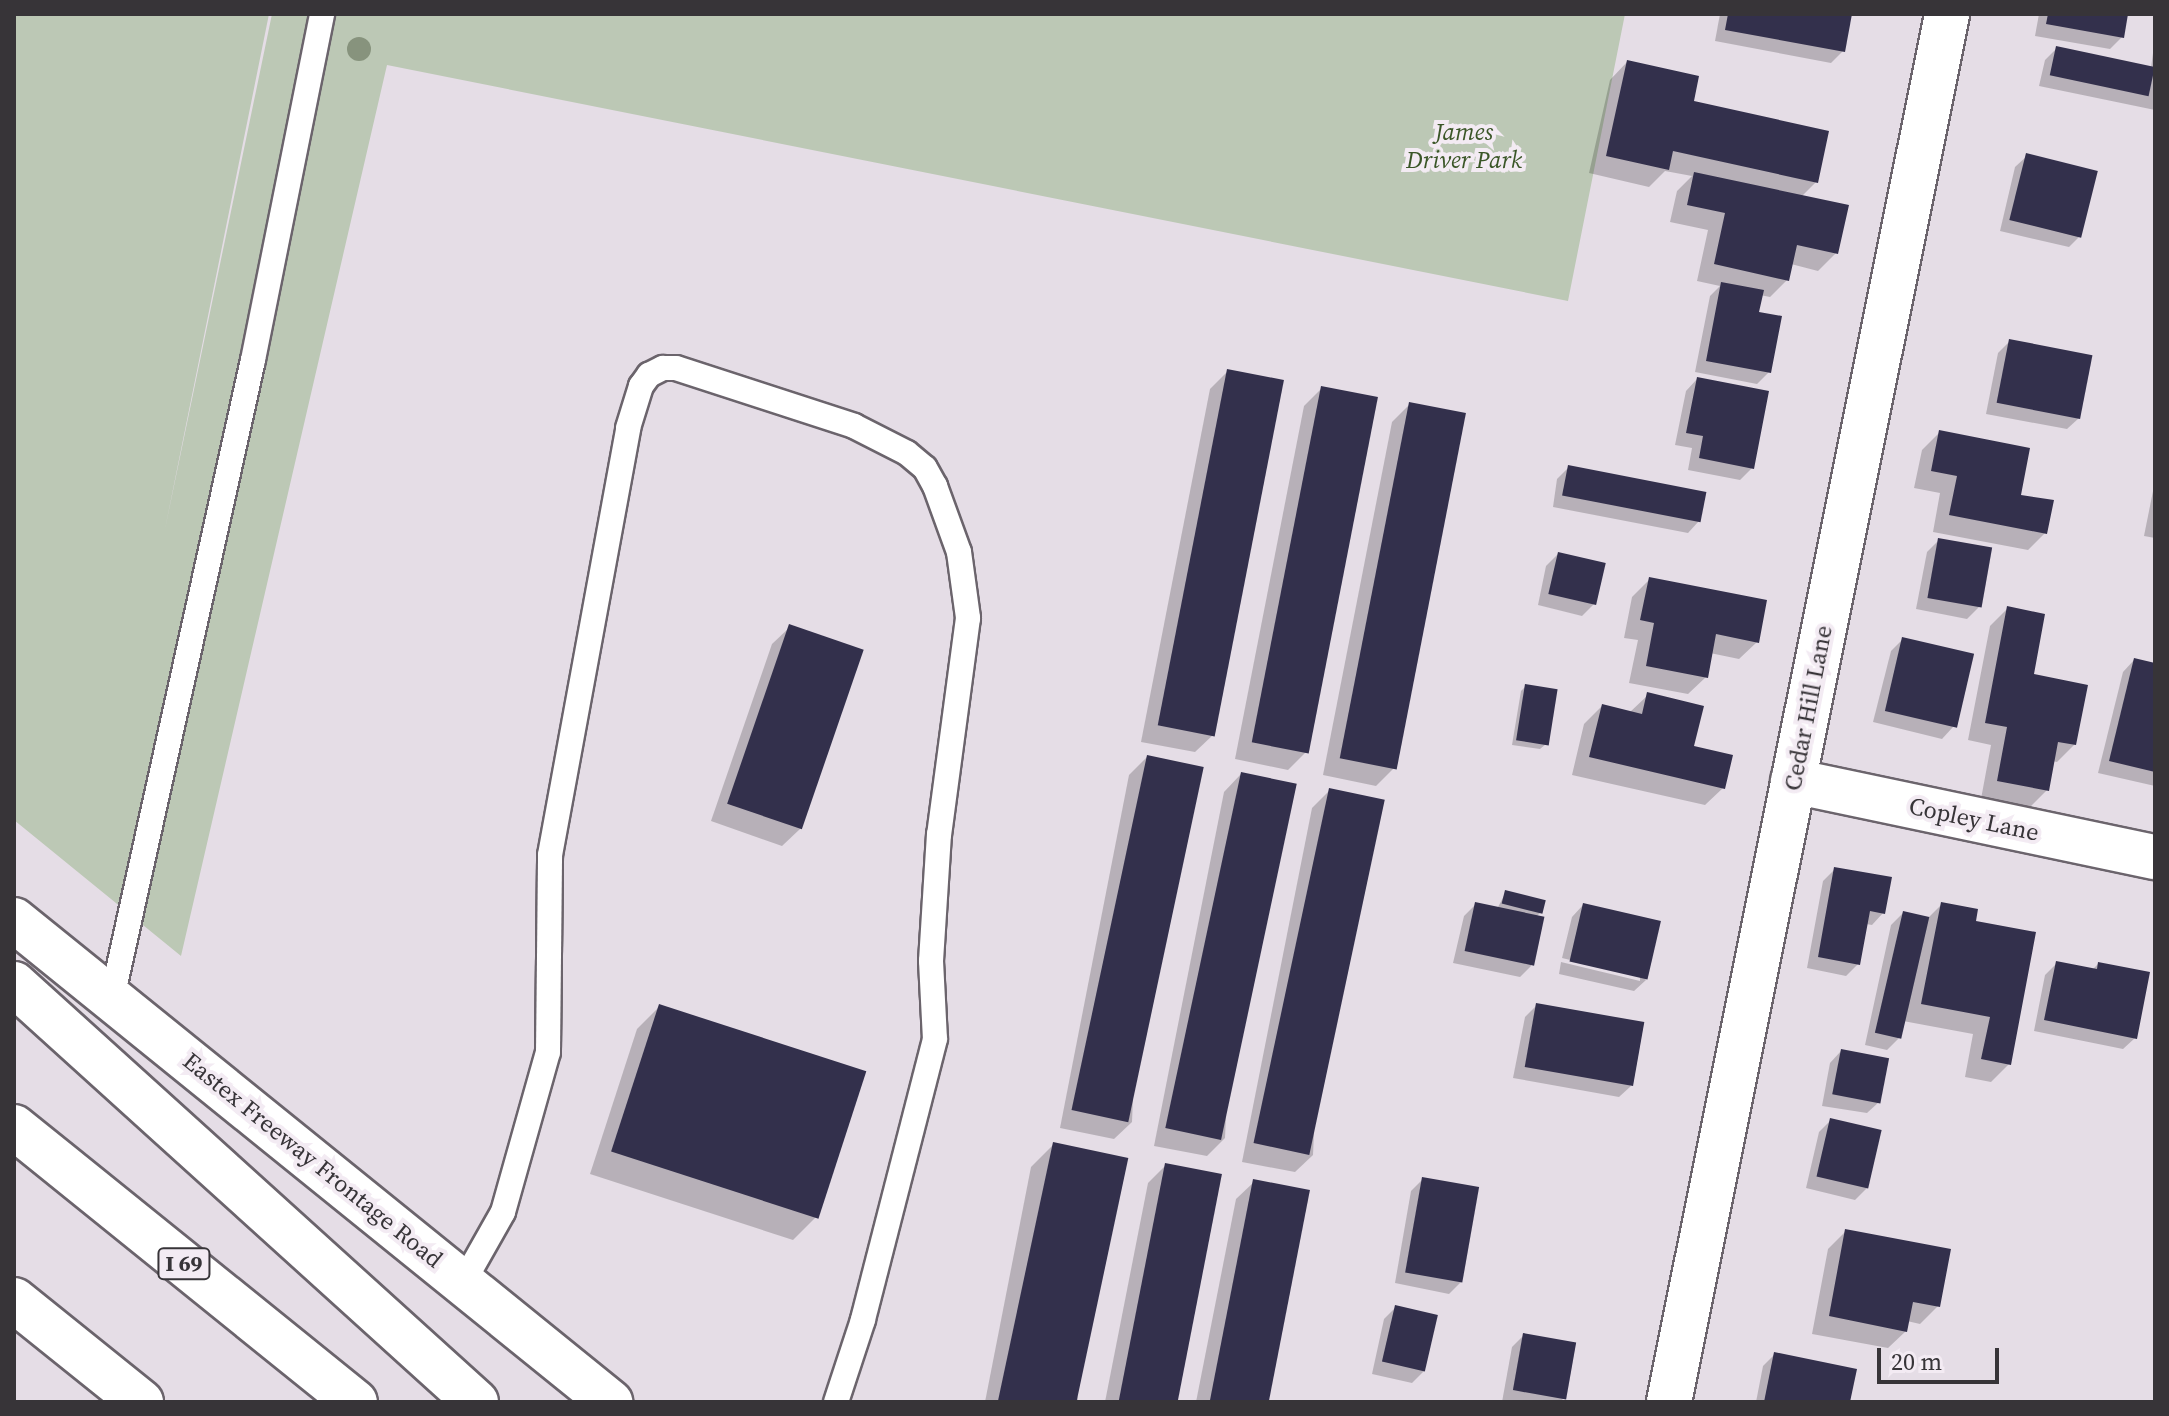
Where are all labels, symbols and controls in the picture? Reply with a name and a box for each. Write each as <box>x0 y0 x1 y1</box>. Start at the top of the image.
park label: James Driver Park <box>1406 118 1522 174</box>
street label: Cedar Hill Lane <box>1778 623 1838 793</box>
street label: Copley Lane <box>1906 791 2042 847</box>
street label: Eastex Freeway Frontage Road <box>177 1046 449 1274</box>
road number: I 69 <box>156 1246 212 1282</box>
scale bar <box>1881 1332 2003 1382</box>
text: 20 m <box>1891 1345 1942 1378</box>

